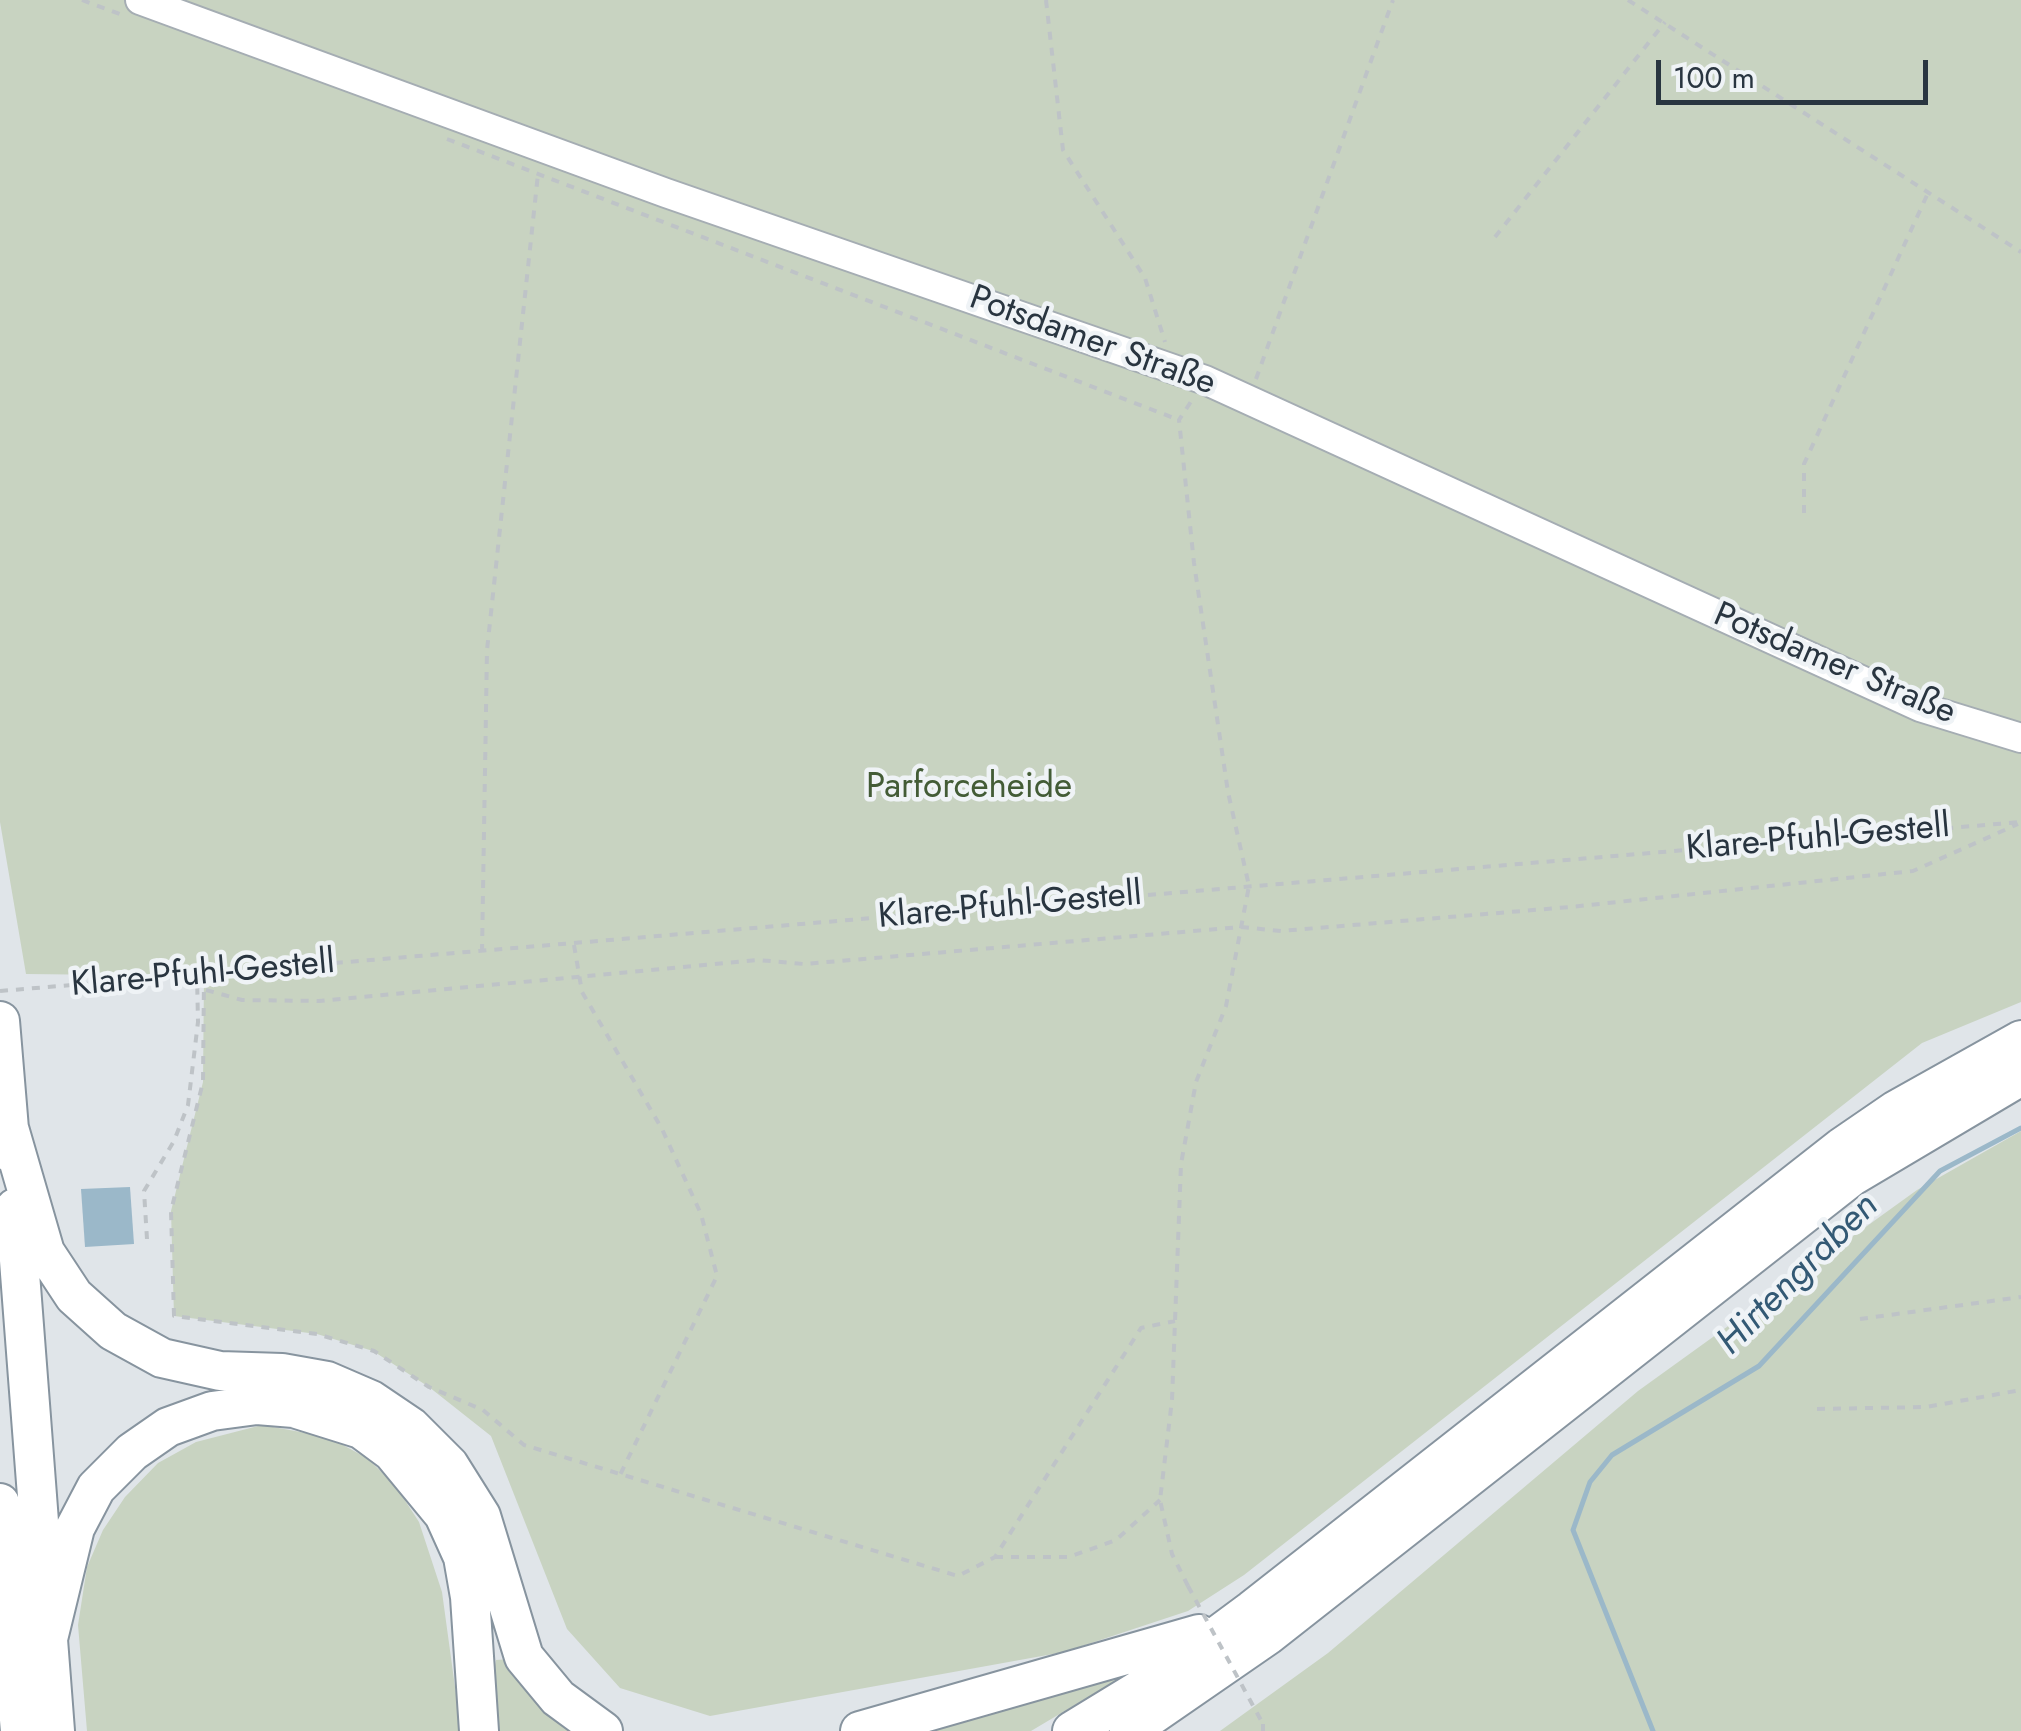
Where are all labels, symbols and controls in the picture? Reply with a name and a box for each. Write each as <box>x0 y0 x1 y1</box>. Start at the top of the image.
scale bar <box>1661 40 1934 102</box>
text: 100 m <box>1673 56 1755 99</box>
street label: Potsdamer Straße <box>963 278 1221 406</box>
street label: Potsdamer Straße <box>1707 595 1961 735</box>
park label: Parforceheide <box>866 768 1072 810</box>
street label: Klare-Pfuhl-Gestell <box>1684 807 1952 871</box>
street label: Klare-Pfuhl-Gestell <box>876 875 1144 939</box>
street label: Klare-Pfuhl-Gestell <box>69 943 337 1007</box>
water label: Hirtengraben <box>1709 1185 1889 1365</box>

